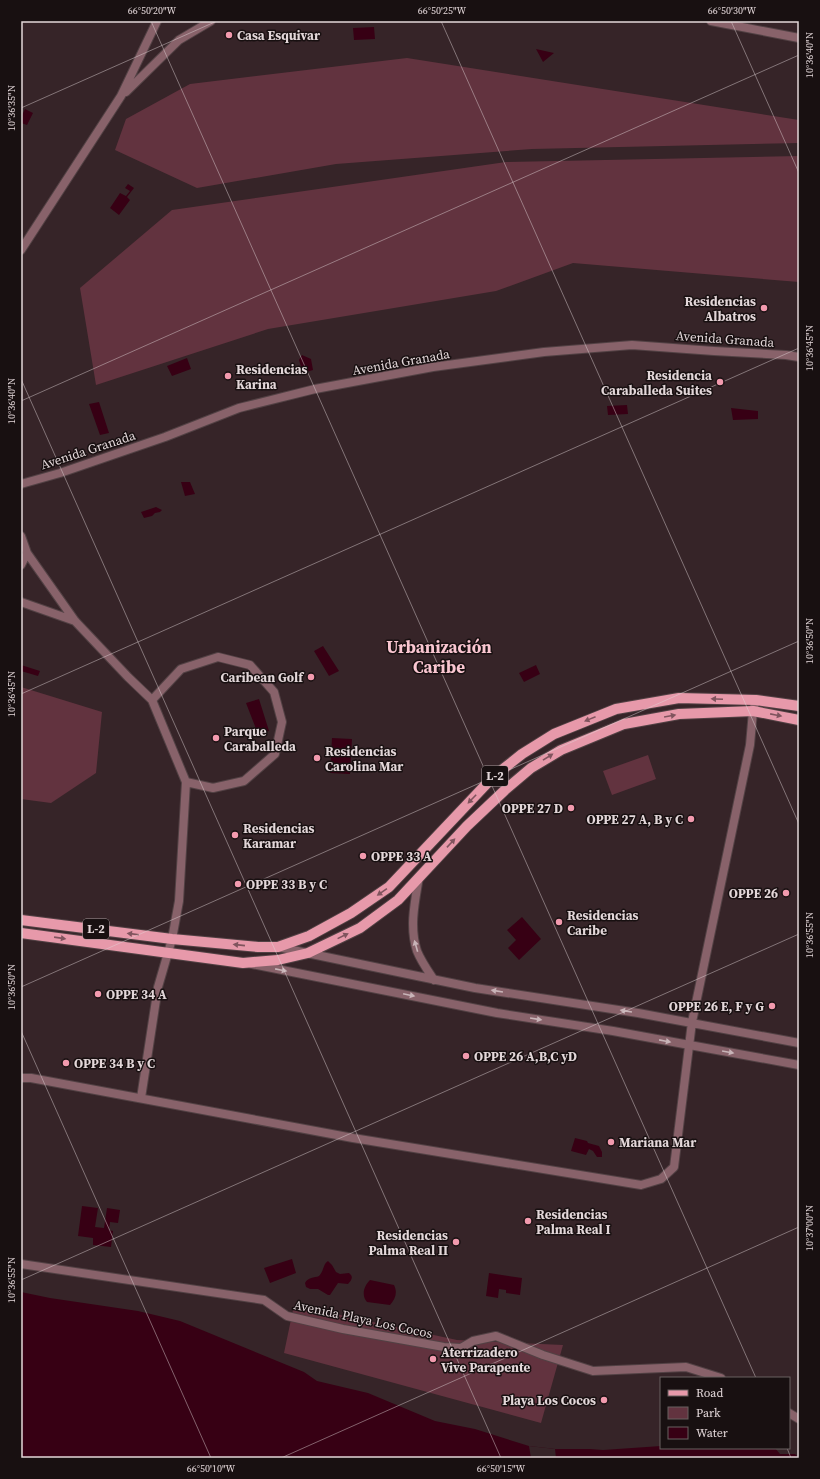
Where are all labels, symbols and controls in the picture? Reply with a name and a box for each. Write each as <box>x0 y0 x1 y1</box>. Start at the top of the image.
text: 66°50'20"W <box>128 4 177 17</box>
text: 66°50'25"W <box>418 4 467 17</box>
text: 66°50'30"W <box>708 4 757 17</box>
place label: Casa Esquivar <box>237 27 321 44</box>
marker: Casa Esquivar <box>224 30 234 40</box>
text: 10°36'40"N <box>803 32 816 78</box>
text: 10°36'35"N <box>5 85 18 131</box>
place label: Residencias Albatros <box>684 293 756 325</box>
marker: Residencias Albatros <box>759 303 769 313</box>
text: 10°36'45"N <box>803 325 816 371</box>
street label: Avenida Granada <box>675 327 775 351</box>
street label: Avenida Granada <box>351 345 451 379</box>
place label: Residencias Karina <box>236 361 308 393</box>
place label: Residencia Caraballeda Suites <box>601 367 712 399</box>
marker: Residencias Karina <box>223 371 233 381</box>
marker: Residencia Caraballeda Suites <box>715 377 725 387</box>
text: 10°36'40"N <box>5 378 18 424</box>
street label: Avenida Granada <box>39 427 138 473</box>
text: 10°36'50"N <box>803 618 816 664</box>
district label: Urbanización Caribe <box>386 635 492 679</box>
place label: Caribean Golf <box>220 669 304 686</box>
text: 10°36'45"N <box>5 671 18 717</box>
marker: Caribean Golf <box>306 672 316 682</box>
one-way arrow <box>710 696 723 702</box>
one-way arrow <box>664 713 677 719</box>
one-way arrow <box>770 713 782 719</box>
one-way arrow <box>583 717 595 723</box>
place label: Parque Caraballeda <box>224 723 296 755</box>
marker: Parque Caraballeda <box>211 733 221 743</box>
place label: Residencias Carolina Mar <box>325 743 404 775</box>
marker: Residencias Carolina Mar <box>312 753 322 763</box>
one-way arrow <box>542 754 554 761</box>
road number: L-2 <box>482 766 508 786</box>
one-way arrow <box>467 794 477 804</box>
place label: OPPE 27 D <box>502 800 563 817</box>
marker: OPPE 27 D <box>566 803 576 813</box>
place label: OPPE 27 A, B y C <box>587 811 683 828</box>
marker: OPPE 27 A, B y C <box>686 814 696 824</box>
place label: Residencias Karamar <box>243 820 315 852</box>
marker: Residencias Karamar <box>230 830 240 840</box>
one-way arrow <box>446 838 456 848</box>
place label: OPPE 33 A <box>371 848 432 865</box>
marker: OPPE 33 A <box>358 851 368 861</box>
place label: OPPE 33 B y C <box>246 876 327 893</box>
marker: OPPE 33 B y C <box>233 879 243 889</box>
place label: OPPE 26 <box>729 885 778 902</box>
one-way arrow <box>377 888 387 896</box>
marker: OPPE 26 <box>781 888 791 898</box>
place label: Residencias Caribe <box>567 907 639 939</box>
text: 10°36'55"N <box>803 912 816 958</box>
marker: Residencias Caribe <box>554 917 564 927</box>
road number: L-2 <box>83 919 109 939</box>
one-way arrow <box>127 931 139 937</box>
one-way arrow <box>337 933 349 939</box>
one-way arrow <box>54 935 66 941</box>
one-way arrow <box>413 940 419 952</box>
one-way arrow <box>233 942 245 948</box>
text: 10°36'50"N <box>5 964 18 1010</box>
one-way arrow <box>275 967 287 973</box>
place label: OPPE 34 A <box>106 986 167 1003</box>
one-way arrow <box>491 988 504 994</box>
marker: OPPE 34 A <box>93 989 103 999</box>
one-way arrow <box>403 992 415 998</box>
place label: OPPE 26 E, F y G <box>669 998 764 1015</box>
marker: OPPE 26 E, F y G <box>767 1001 777 1011</box>
one-way arrow <box>620 1008 632 1014</box>
one-way arrow <box>530 1016 543 1022</box>
one-way arrow <box>659 1038 671 1044</box>
place label: OPPE 26 A,B,C yD <box>474 1048 577 1065</box>
one-way arrow <box>721 1049 734 1055</box>
marker: OPPE 26 A,B,C yD <box>461 1051 471 1061</box>
place label: OPPE 34 B y C <box>74 1055 155 1072</box>
marker: OPPE 34 B y C <box>61 1058 71 1068</box>
place label: Mariana Mar <box>619 1134 697 1151</box>
marker: Mariana Mar <box>606 1137 616 1147</box>
text: 10°37'00"N <box>803 1205 816 1251</box>
place label: Residencias Palma Real I <box>536 1206 611 1238</box>
marker: Residencias Palma Real I <box>523 1216 533 1226</box>
place label: Residencias Palma Real II <box>368 1227 448 1259</box>
marker: Residencias Palma Real II <box>451 1237 461 1247</box>
text: 10°36'55"N <box>5 1257 18 1303</box>
street label: Avenida Playa Los Cocos <box>292 1296 434 1342</box>
place label: Aterrizadero Vive Parapente <box>441 1344 531 1376</box>
marker: Aterrizadero Vive Parapente <box>428 1354 438 1364</box>
legend <box>660 1377 790 1449</box>
text: Road <box>696 1385 723 1401</box>
place label: Playa Los Cocos <box>502 1392 596 1409</box>
marker: Playa Los Cocos <box>599 1395 609 1405</box>
text: Park <box>696 1405 721 1421</box>
text: Water <box>696 1425 728 1441</box>
text: 66°50'10"W <box>187 1462 236 1475</box>
text: 66°50'15"W <box>477 1462 526 1475</box>

